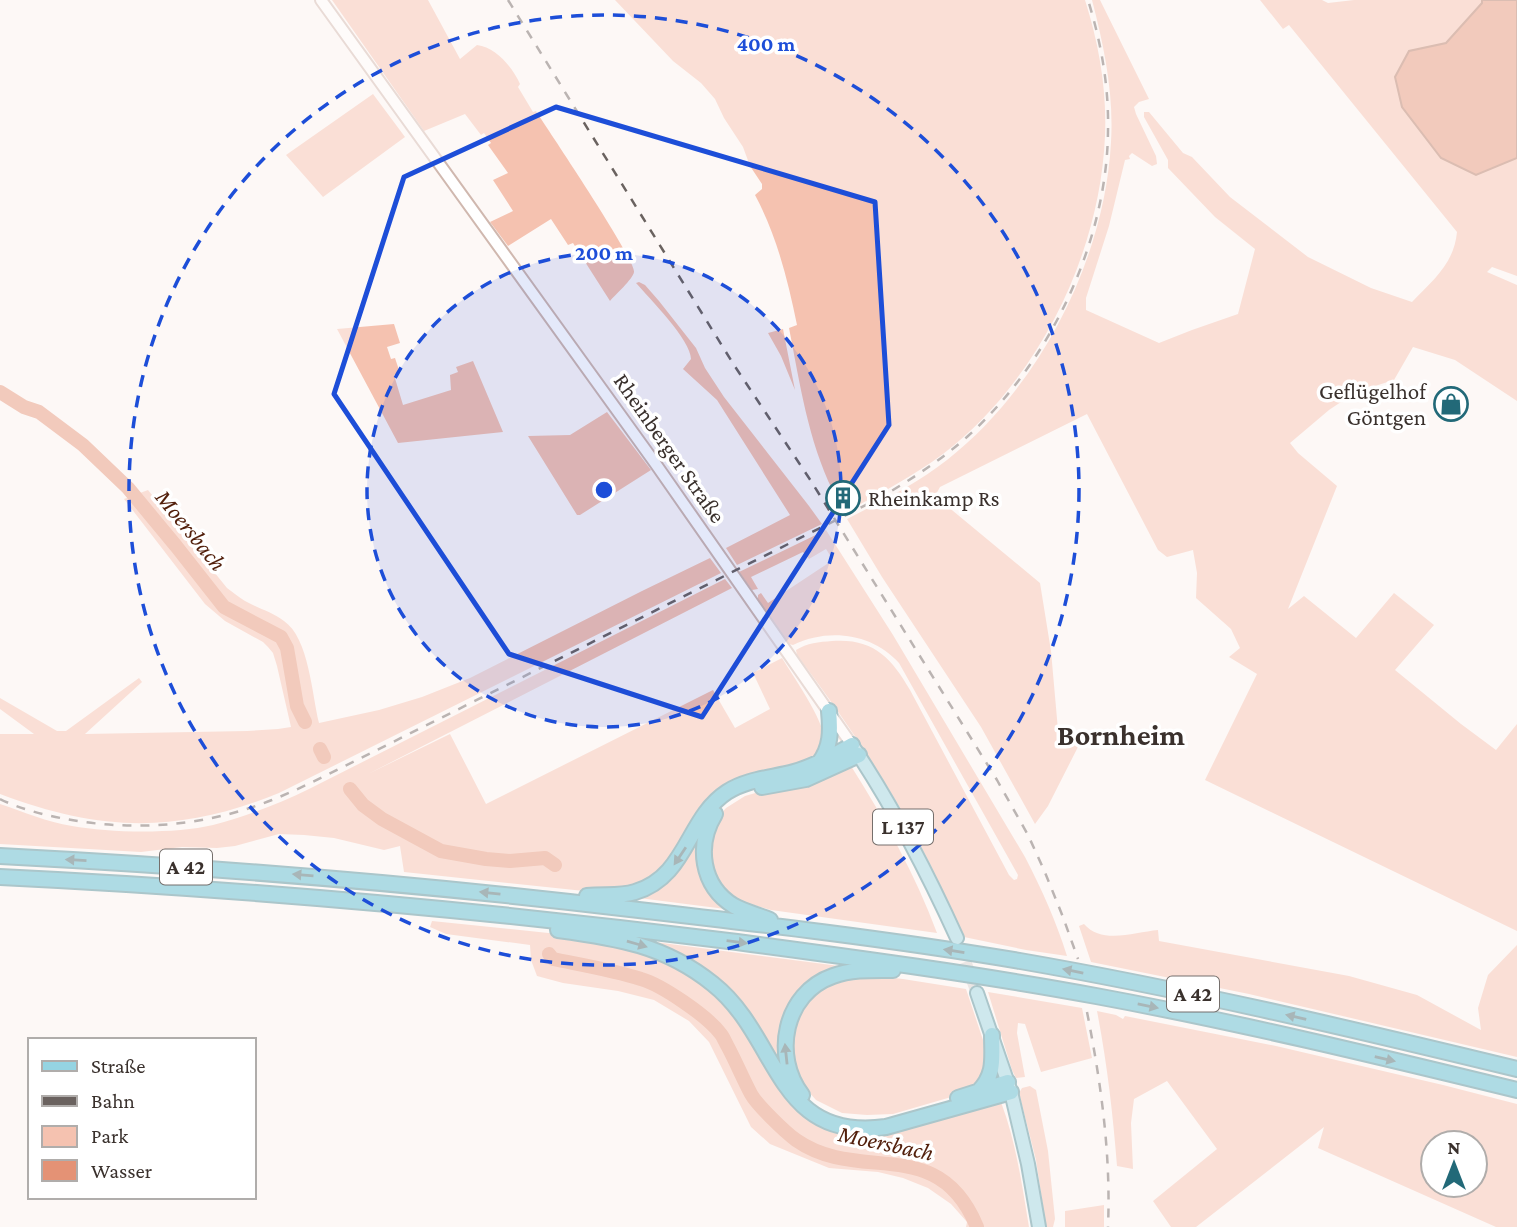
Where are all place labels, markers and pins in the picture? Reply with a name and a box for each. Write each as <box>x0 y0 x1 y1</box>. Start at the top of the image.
place label: Geflügelhof Göntgen <box>1319 378 1427 430</box>
shop icon: Geflügelhof Göntgen <box>1432 385 1470 423</box>
centre of rings <box>592 478 616 502</box>
building icon: Rheinkamp Rs <box>824 479 862 517</box>
place label: Rheinkamp Rs <box>868 485 1000 511</box>

